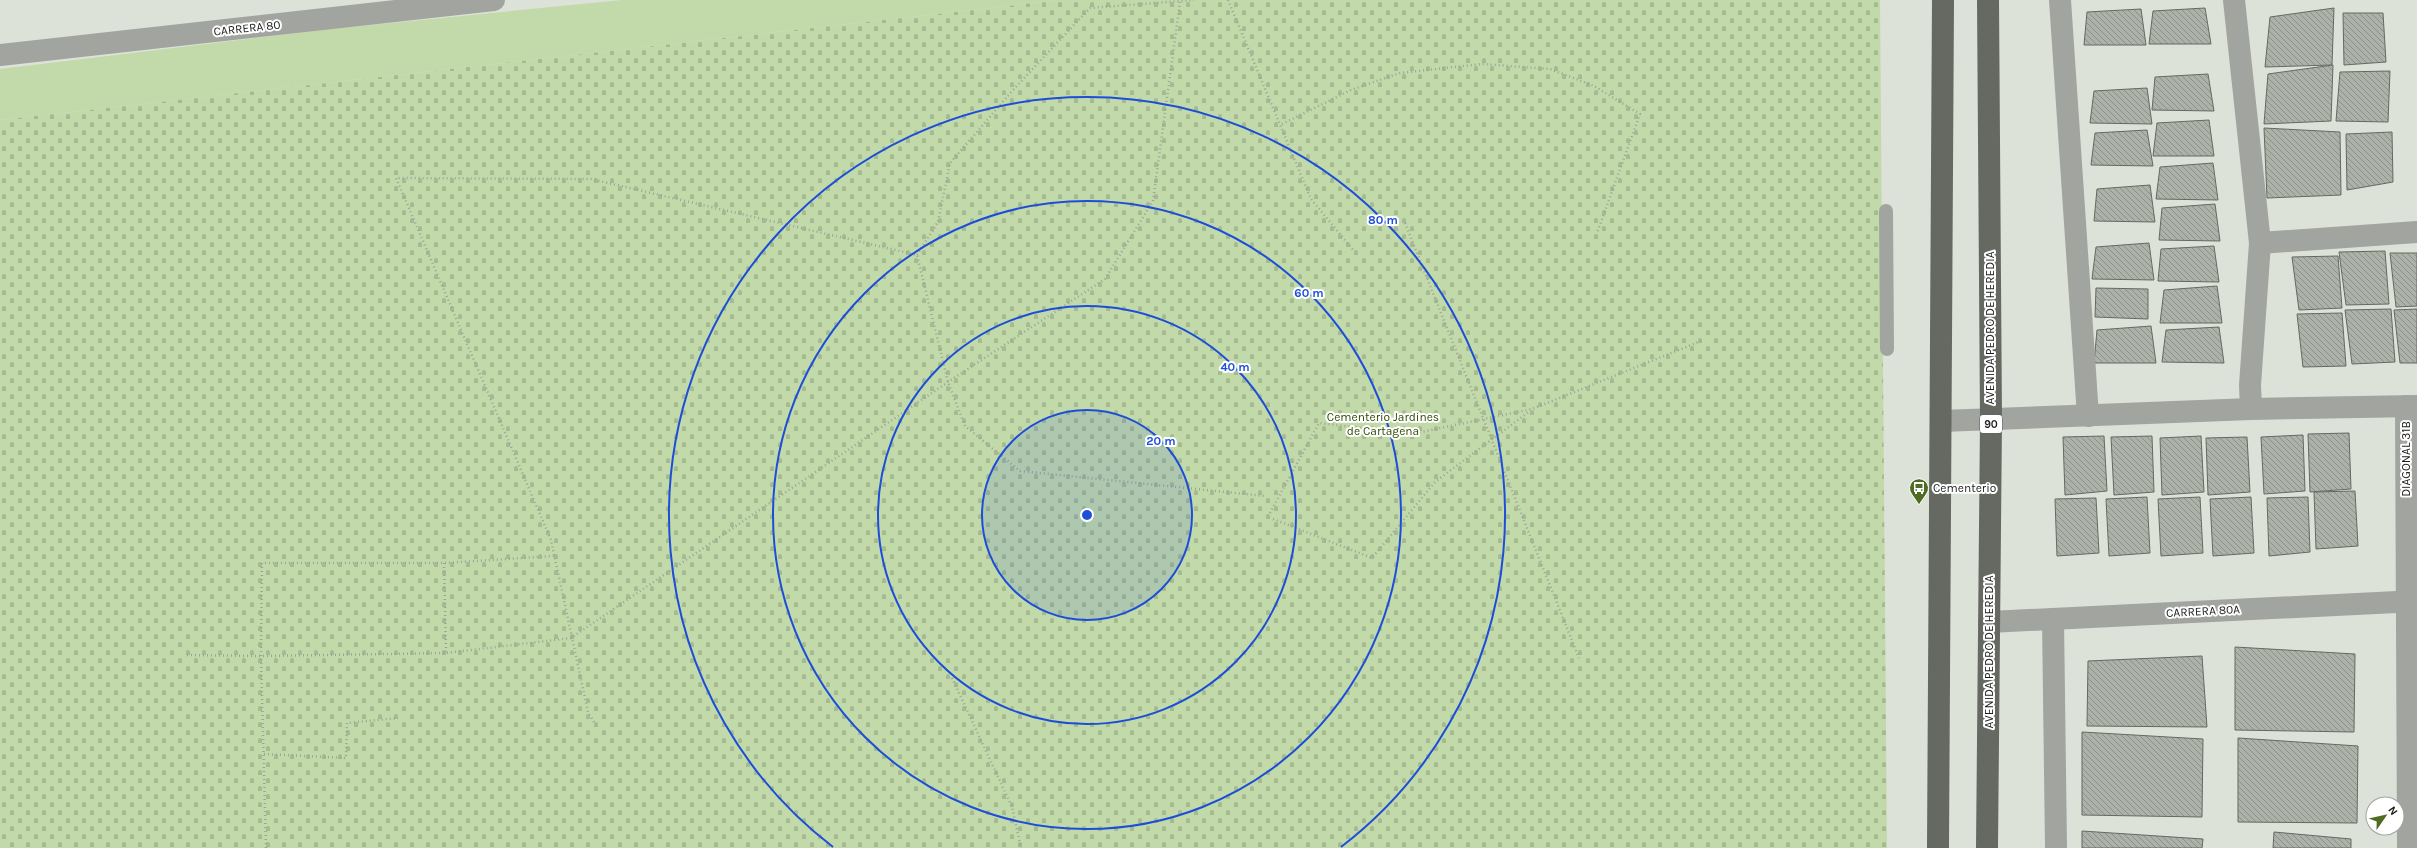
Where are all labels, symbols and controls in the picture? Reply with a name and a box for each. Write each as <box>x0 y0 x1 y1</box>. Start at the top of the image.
street label: CARRERA 80 <box>213 18 281 38</box>
text: 80 m <box>1368 213 1398 227</box>
street label: AVENIDA PEDRO DE HEREDIA <box>1983 251 1997 405</box>
text: 60 m <box>1294 286 1324 300</box>
text: 40 m <box>1220 360 1250 374</box>
park label: Cementerio Jardines de Cartagena <box>1327 410 1439 438</box>
road number: 90 <box>1980 415 2002 433</box>
street label: DIAGONAL 31B <box>2399 421 2413 497</box>
text: 20 m <box>1146 434 1176 448</box>
bus stop icon: Cementerio <box>1908 477 1930 505</box>
place label: Cementerio <box>1933 481 1996 495</box>
centre of rings <box>1080 508 1094 522</box>
street label: AVENIDA PEDRO DE HEREDIA <box>1982 575 1996 729</box>
street label: CARRERA 80A <box>2166 602 2241 620</box>
north arrow <box>2365 796 2405 836</box>
text: N <box>2385 804 2400 818</box>

